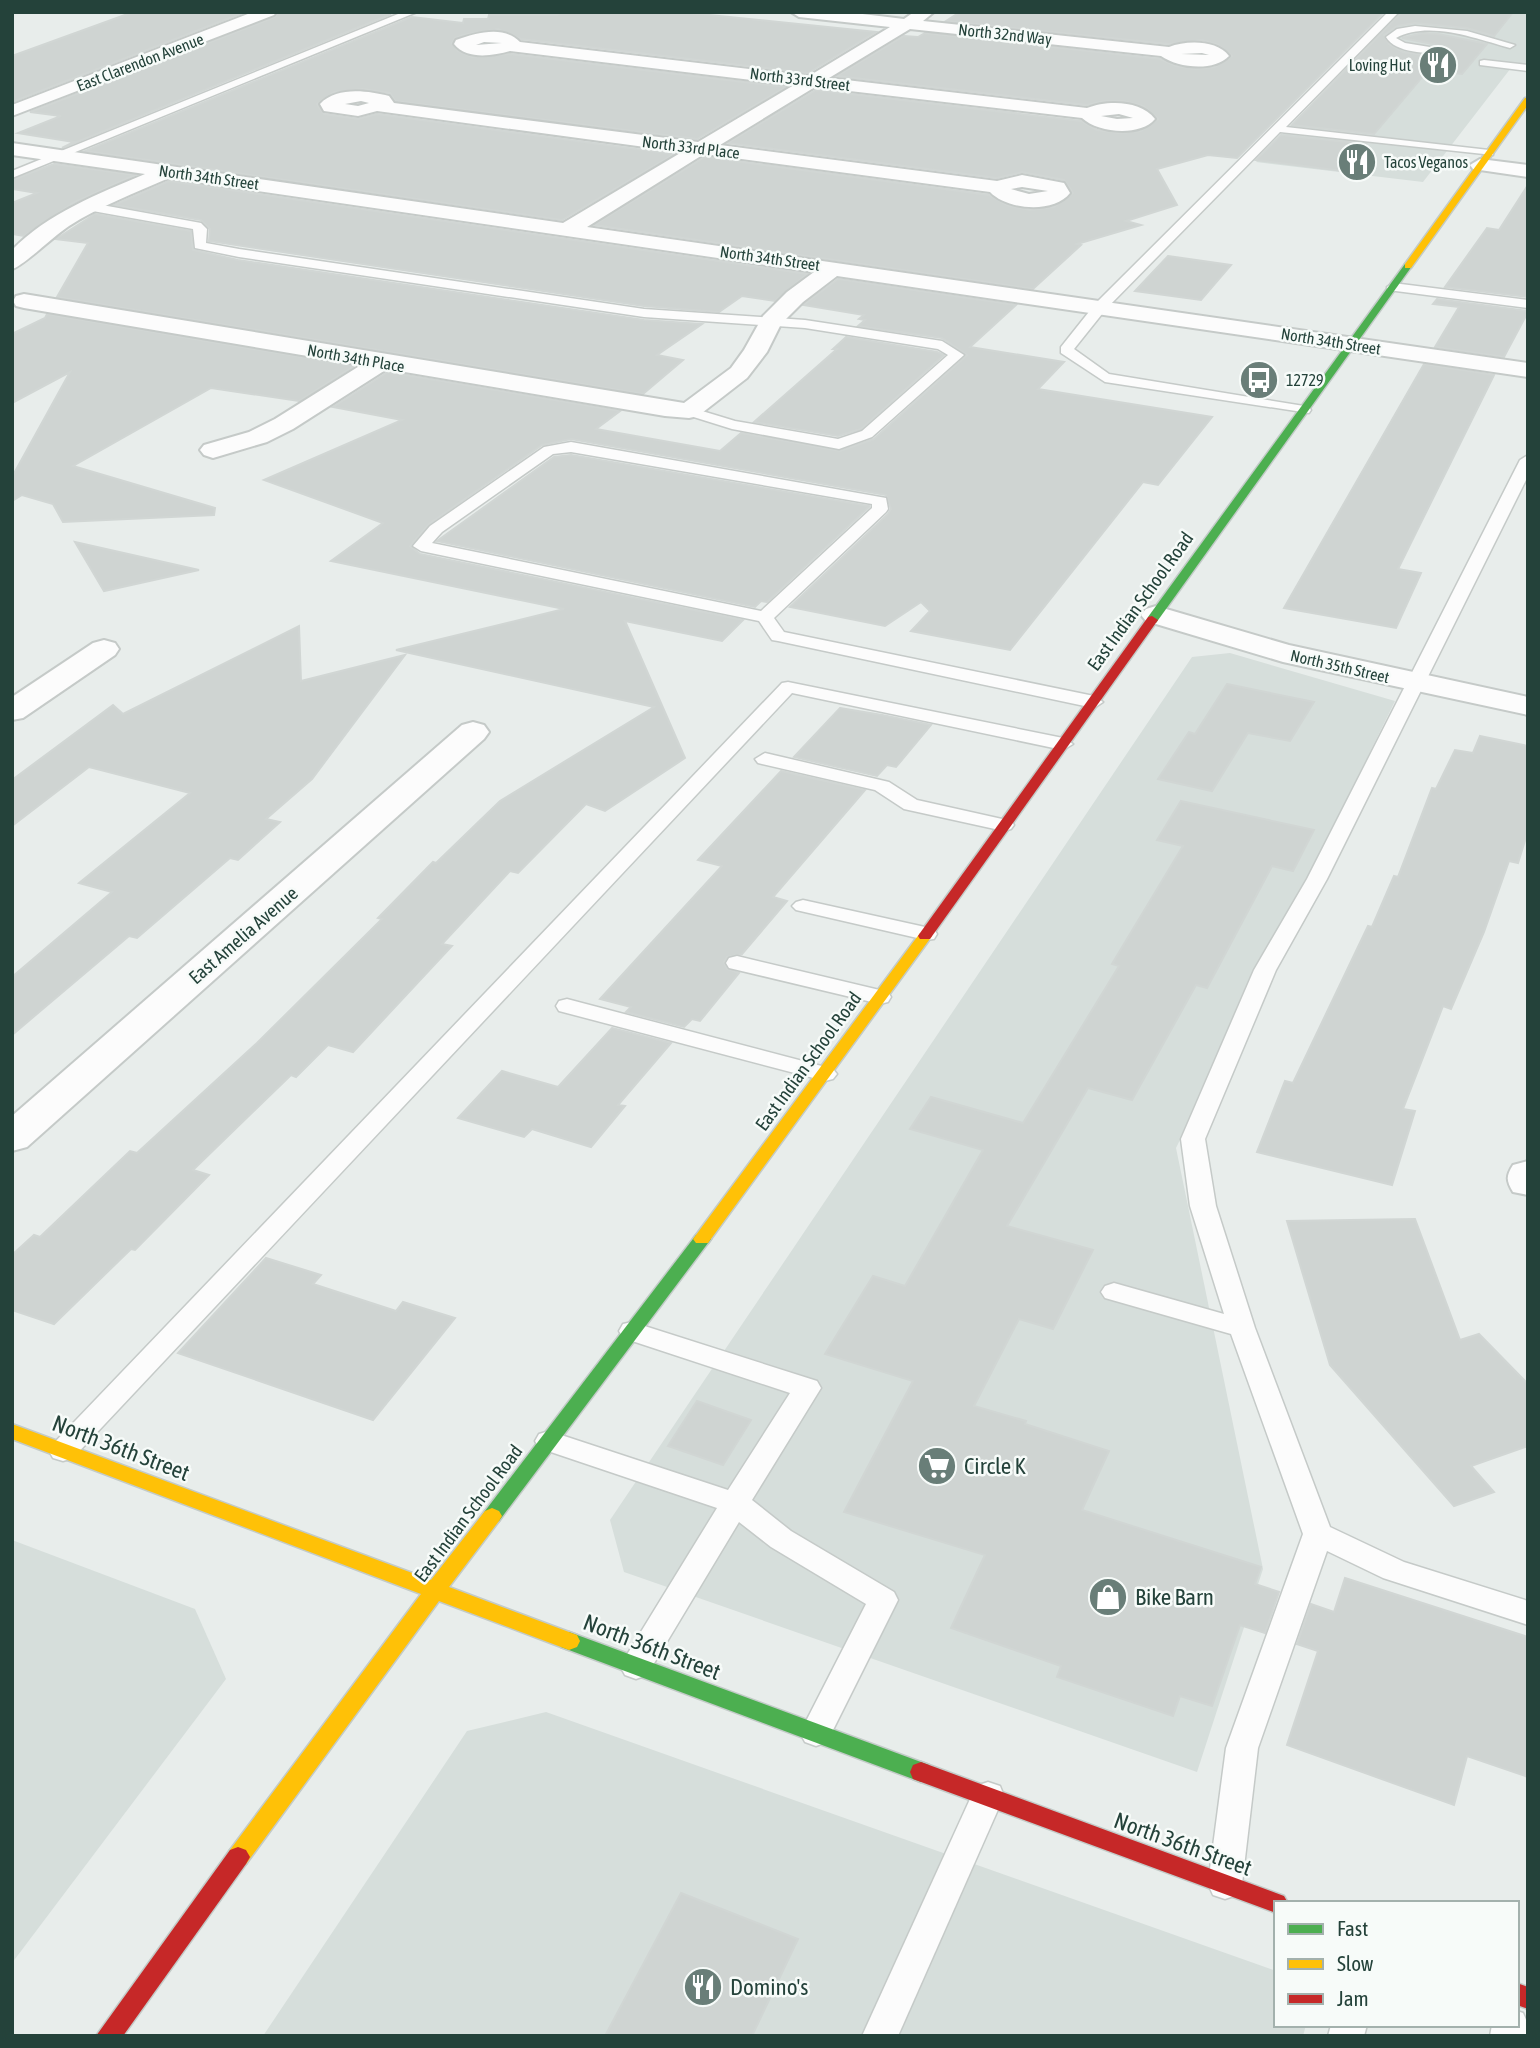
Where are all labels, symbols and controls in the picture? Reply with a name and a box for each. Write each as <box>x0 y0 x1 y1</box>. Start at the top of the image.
street label: North 32nd Way <box>957 20 1053 49</box>
street label: East Clarendon Avenue <box>74 29 206 95</box>
restaurant icon: Loving Hut <box>1417 44 1459 86</box>
place label: Loving Hut <box>1349 56 1411 75</box>
street label: North 33rd Street <box>749 64 851 94</box>
street label: North 33rd Place <box>641 132 741 162</box>
restaurant icon: Tacos Veganos <box>1336 141 1378 183</box>
place label: Tacos Veganos <box>1384 153 1469 172</box>
street label: North 34th Street <box>158 161 261 193</box>
street label: North 34th Street <box>719 242 822 274</box>
street label: North 34th Street <box>1280 324 1383 358</box>
street label: North 34th Place <box>306 341 406 375</box>
bus stop icon: 12729 <box>1238 359 1280 401</box>
place label: 12729 <box>1286 371 1324 389</box>
street label: East Indian School Road <box>1082 527 1198 675</box>
street label: North 35th Street <box>1289 646 1392 686</box>
street label: East Amelia Avenue <box>184 882 302 988</box>
street label: East Indian School Road <box>750 987 866 1135</box>
street label: North 36th Street <box>49 1410 193 1486</box>
street label: East Indian School Road <box>409 1440 527 1586</box>
supermarket icon: Circle K <box>916 1445 958 1487</box>
place label: Circle K <box>964 1453 1026 1479</box>
shop icon: Bike Barn <box>1087 1576 1129 1618</box>
place label: Bike Barn <box>1135 1584 1214 1610</box>
street label: North 36th Street <box>580 1609 724 1685</box>
street label: North 36th Street <box>1110 1807 1256 1881</box>
legend <box>1274 1901 1519 2027</box>
text: Fast <box>1337 1916 1368 1940</box>
text: Slow <box>1337 1951 1374 1975</box>
restaurant icon: Domino's <box>682 1966 724 2008</box>
place label: Domino's <box>730 1974 808 2000</box>
text: Jam <box>1337 1986 1369 2010</box>

